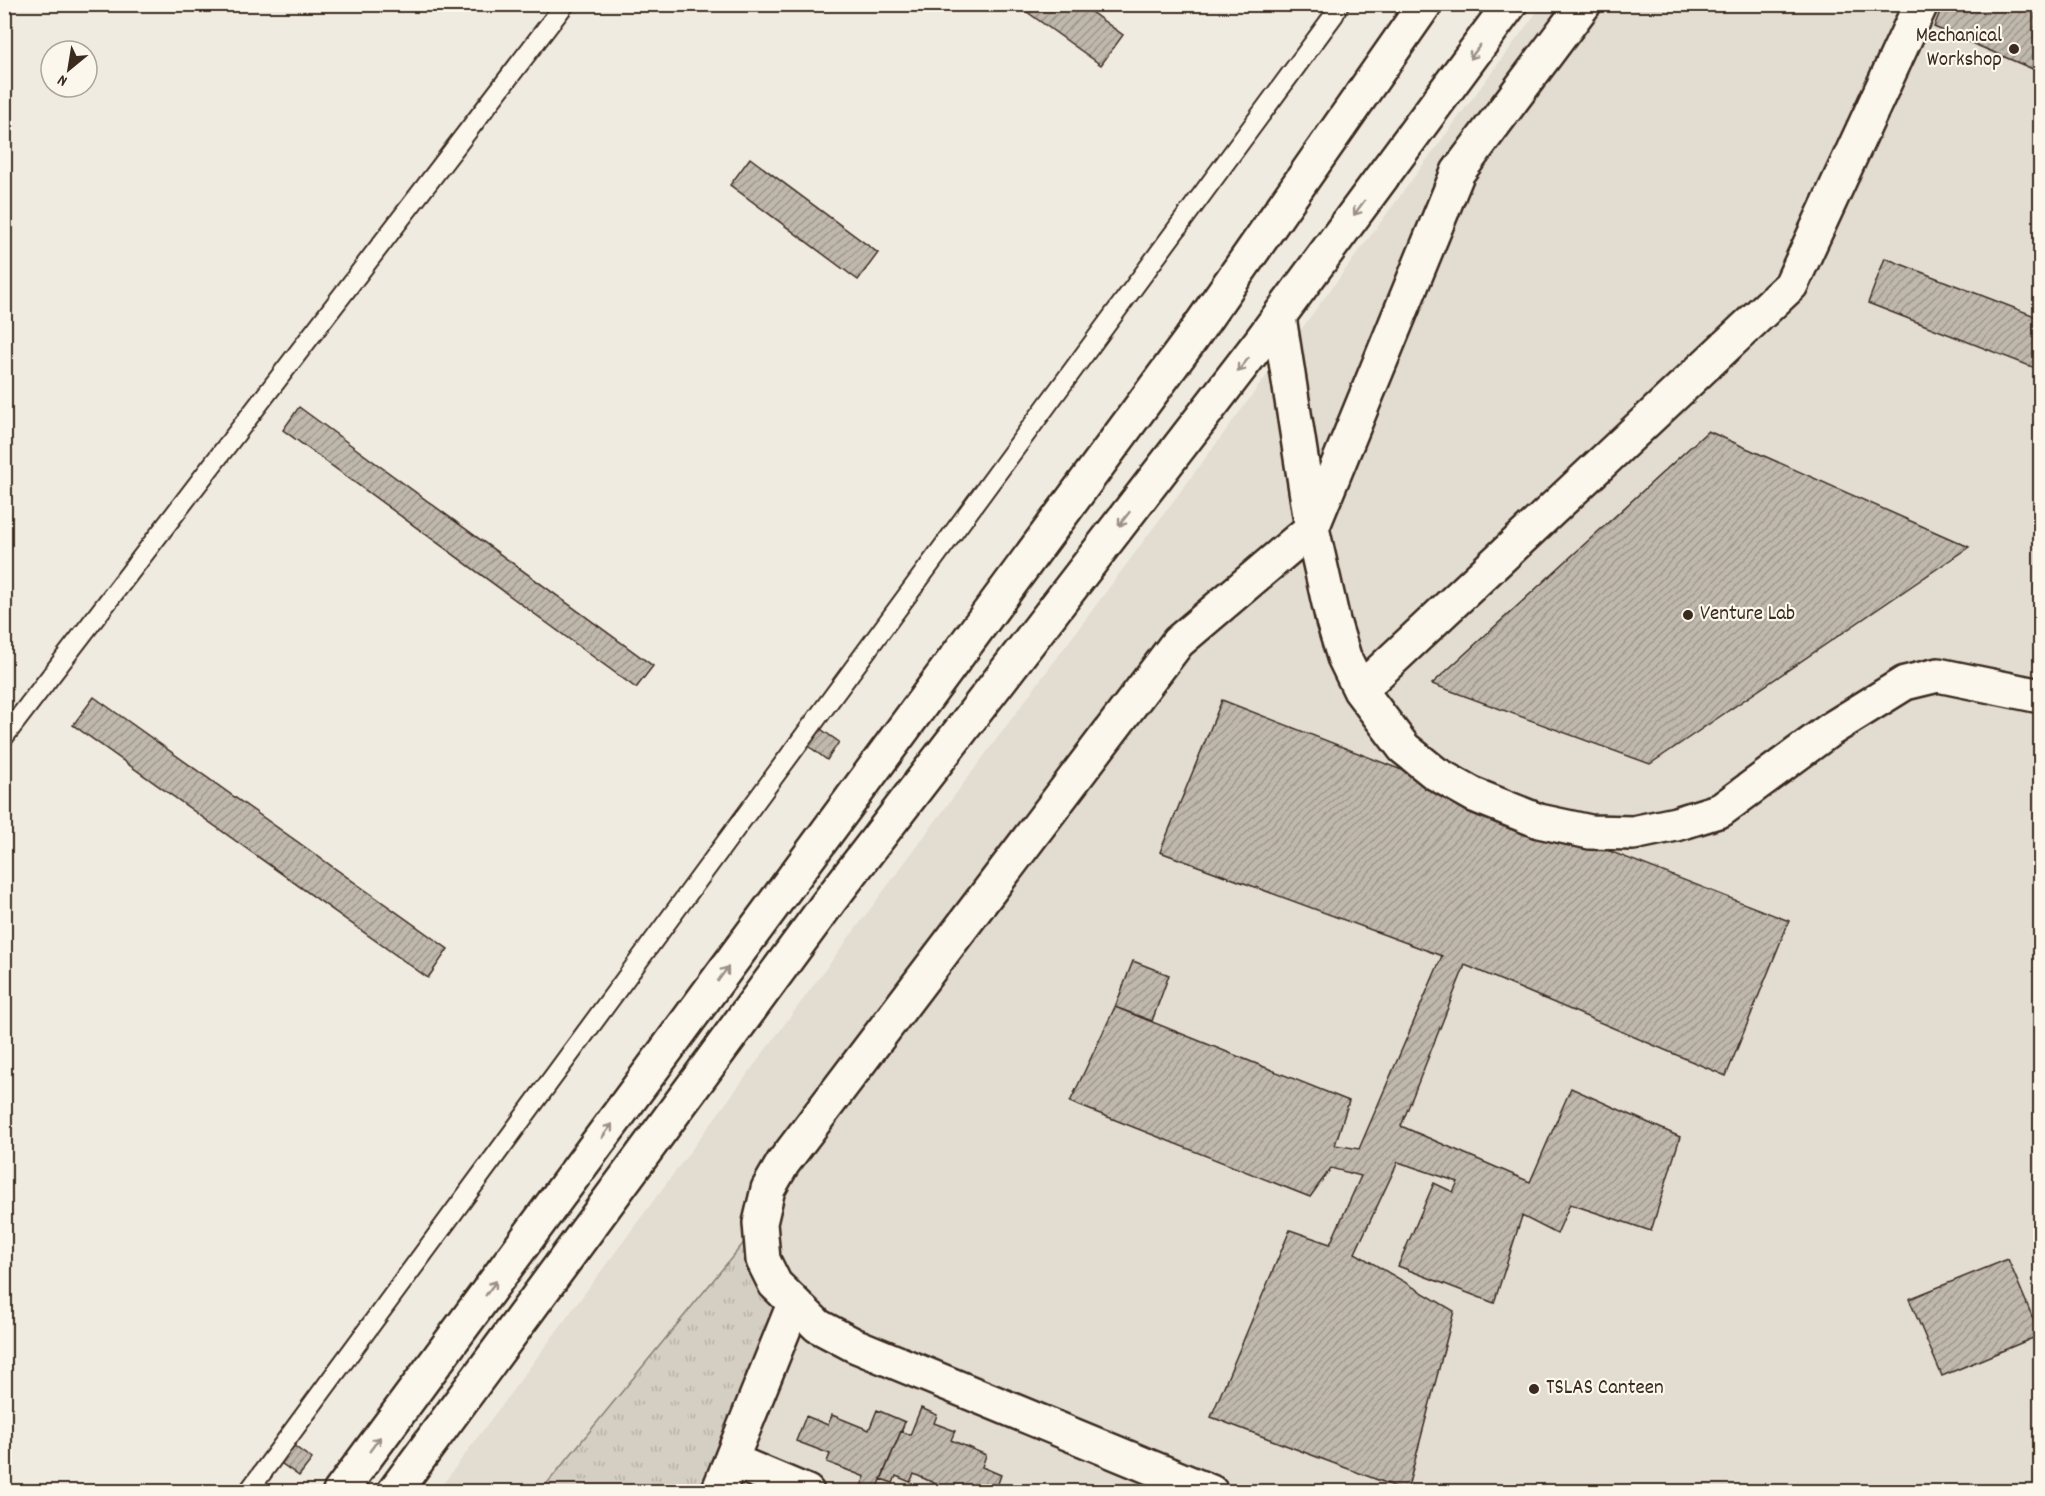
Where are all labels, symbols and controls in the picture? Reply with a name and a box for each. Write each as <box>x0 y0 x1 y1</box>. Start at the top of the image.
place label: Mechanical Workshop <box>1916 22 2002 76</box>
north arrow <box>39 39 99 99</box>
marker: Mechanical Workshop <box>2007 42 2021 56</box>
one-way arrow <box>1469 43 1481 59</box>
text: N <box>53 68 72 92</box>
one-way arrow <box>1353 200 1365 216</box>
one-way arrow <box>1236 357 1249 373</box>
one-way arrow <box>1117 511 1130 527</box>
place label: Venture Lab <box>1700 600 1795 630</box>
marker: Venture Lab <box>1681 608 1695 622</box>
one-way arrow <box>716 966 729 982</box>
one-way arrow <box>601 1123 613 1139</box>
one-way arrow <box>485 1280 497 1296</box>
place label: TSLAS Canteen <box>1546 1374 1664 1404</box>
marker: TSLAS Canteen <box>1527 1382 1541 1396</box>
one-way arrow <box>369 1437 381 1453</box>

